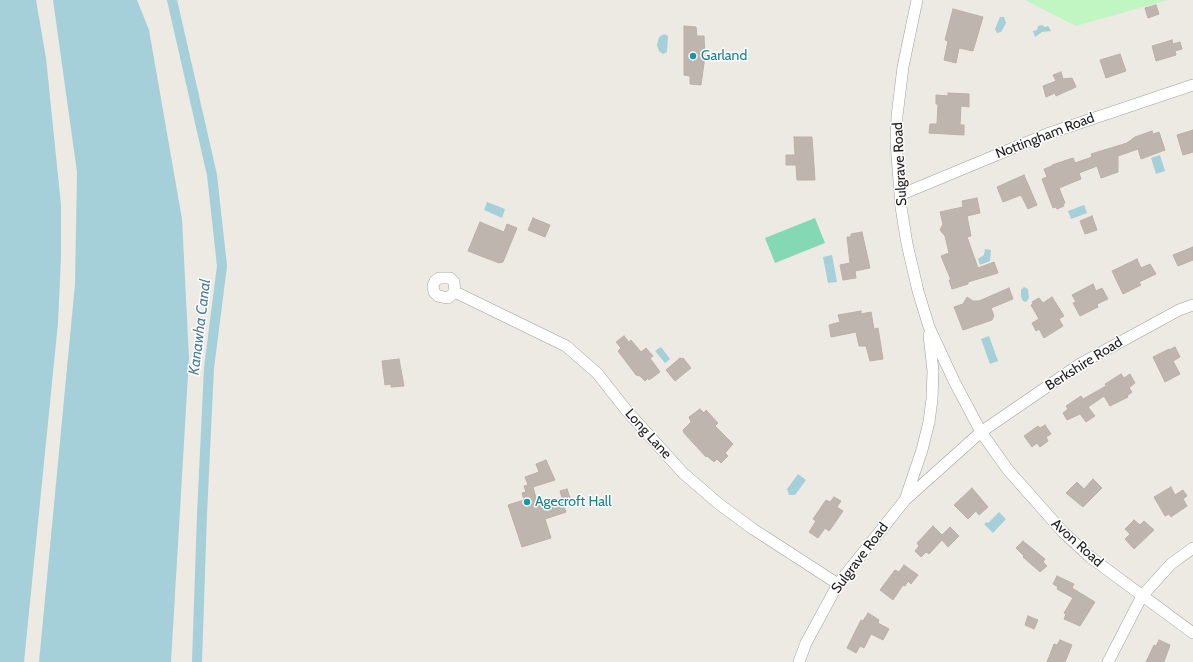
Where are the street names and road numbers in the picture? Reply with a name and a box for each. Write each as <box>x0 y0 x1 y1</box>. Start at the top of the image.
street label: Nottingham Road <box>993 109 1097 163</box>
street label: Sulgrave Road <box>889 122 911 206</box>
street label: Berkshire Road <box>1042 334 1126 394</box>
street label: Long Lane <box>621 406 675 462</box>
street label: Avon Road <box>1048 515 1106 571</box>
street label: Sulgrave Road <box>828 519 892 597</box>

